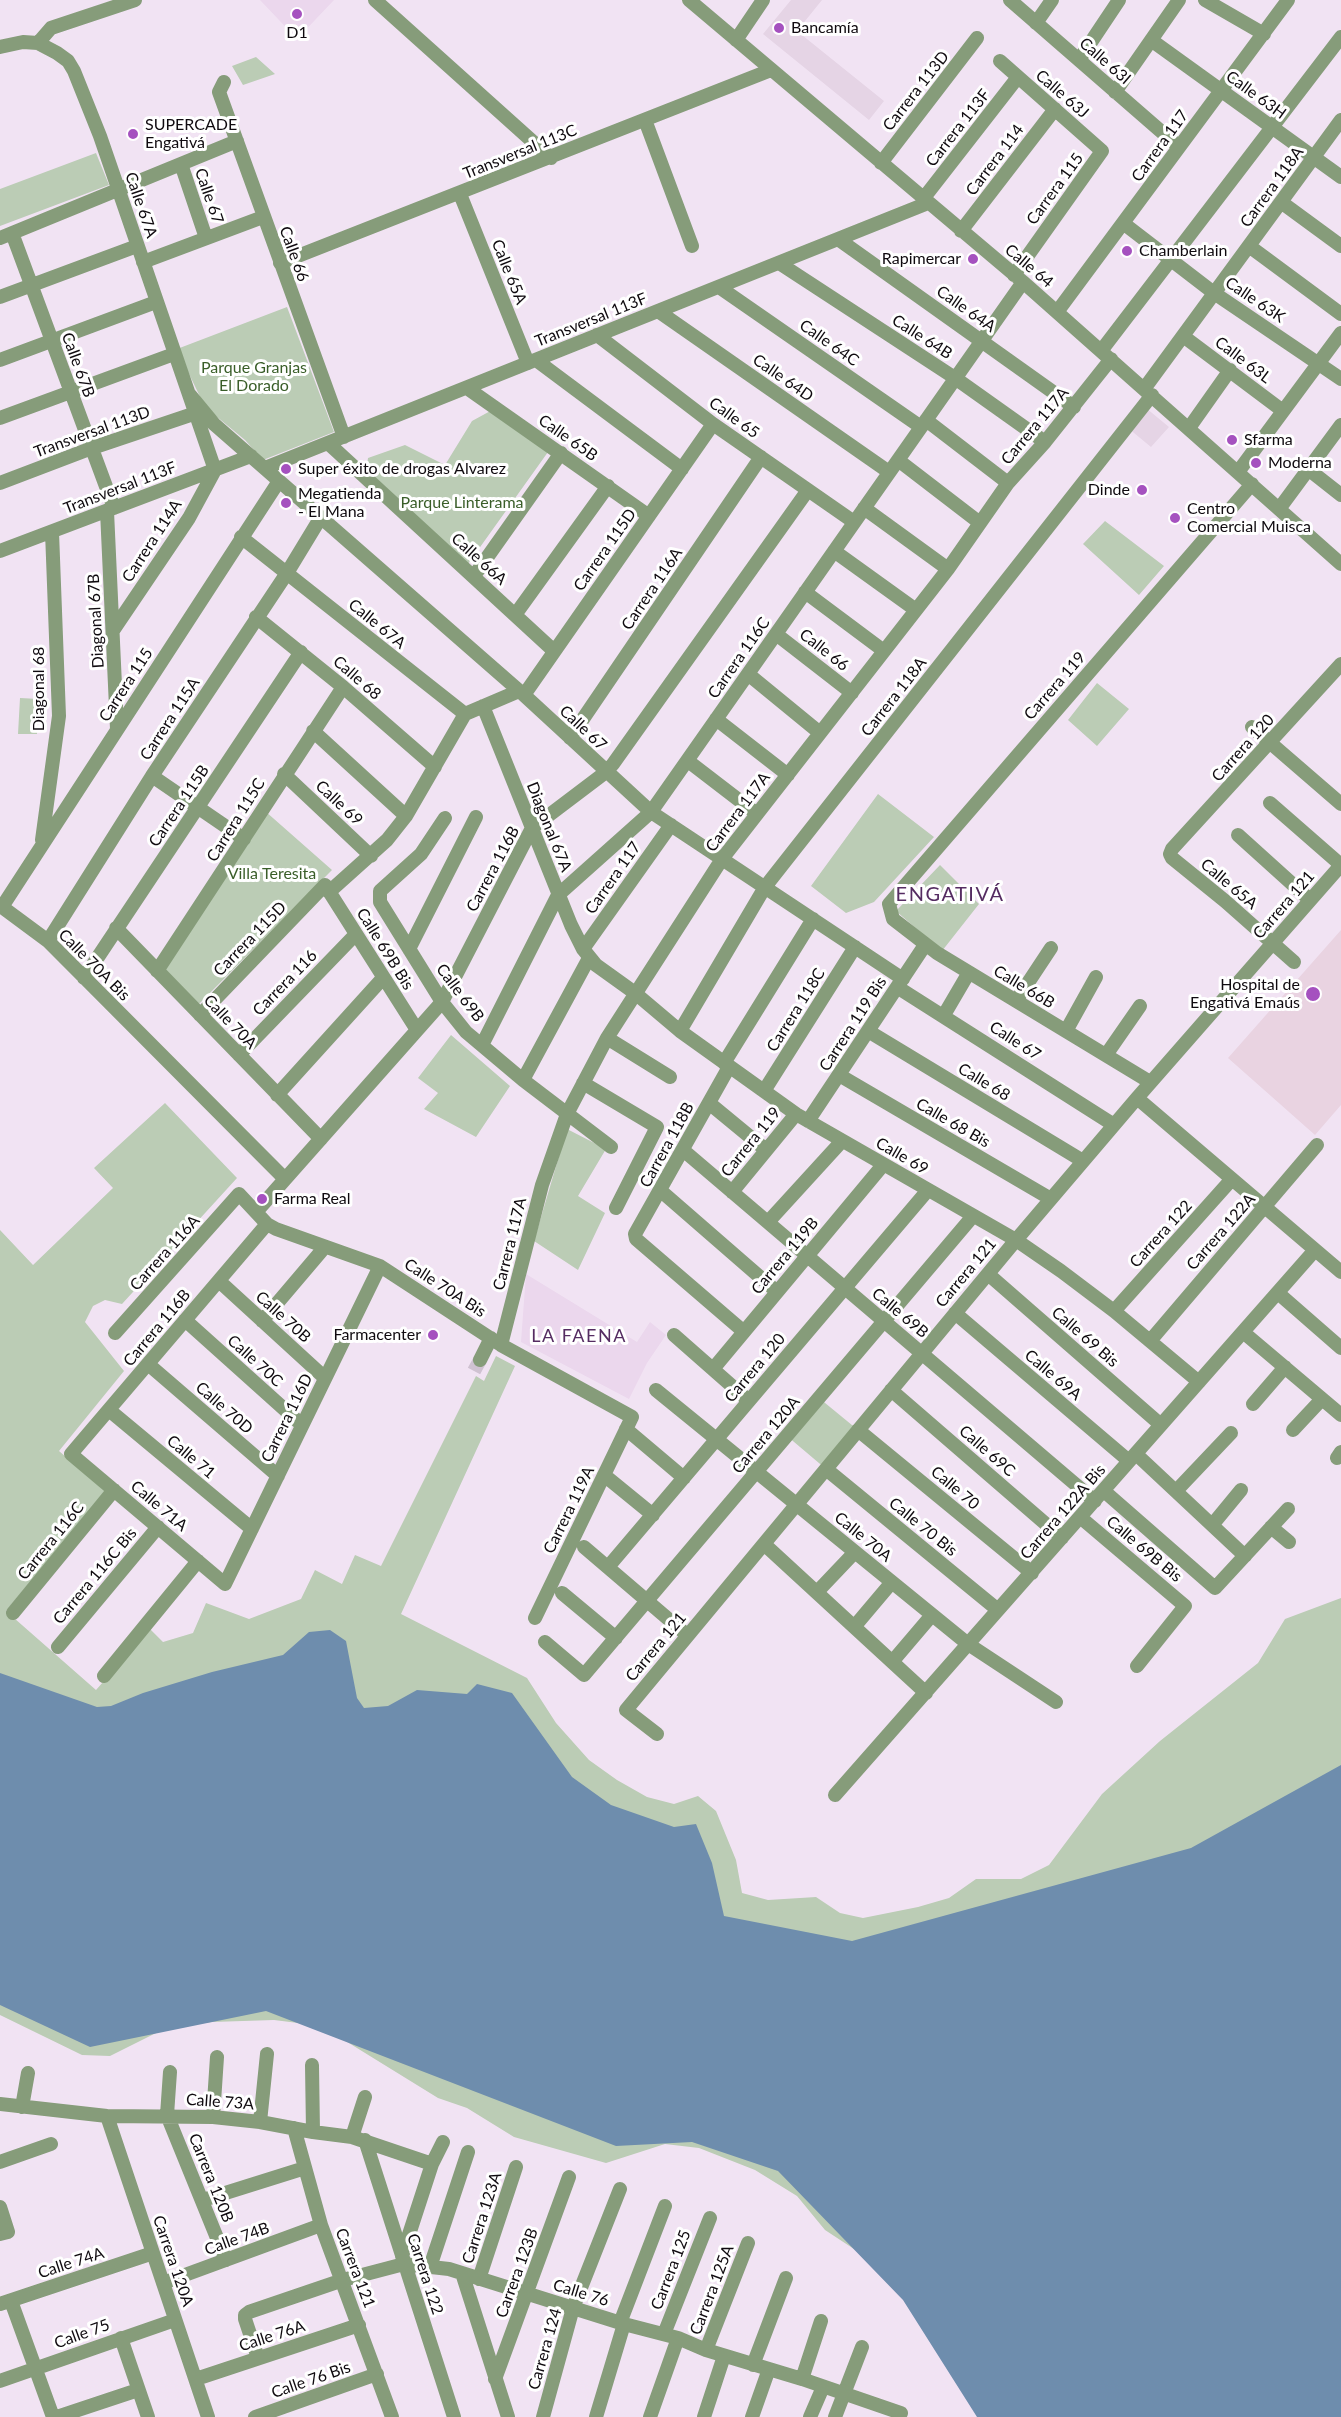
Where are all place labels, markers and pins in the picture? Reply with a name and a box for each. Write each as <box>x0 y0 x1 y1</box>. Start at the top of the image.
marker: D1 <box>290 7 304 21</box>
place label: Bancamía <box>791 18 859 38</box>
marker: Bancamía <box>772 21 786 35</box>
place label: D1 <box>286 23 308 43</box>
place label: SUPERCADE Engativá <box>145 115 237 153</box>
marker: SUPERCADE Engativá <box>126 127 140 141</box>
place label: Chamberlain <box>1139 241 1227 261</box>
marker: Chamberlain <box>1120 244 1134 258</box>
place label: Rapimercar <box>882 249 961 269</box>
marker: Rapimercar <box>966 252 980 266</box>
place label: Sfarma <box>1244 430 1293 450</box>
marker: Sfarma <box>1225 433 1239 447</box>
place label: Moderna <box>1268 453 1332 473</box>
marker: Moderna <box>1249 456 1263 470</box>
place label: Super éxito de drogas Alvarez <box>298 459 506 479</box>
marker: Super éxito de drogas Alvarez <box>279 462 293 476</box>
place label: Dinde <box>1088 480 1130 500</box>
marker: Dinde <box>1135 483 1149 497</box>
place label: Megatienda - El Mana <box>298 484 381 522</box>
marker: Megatienda - El Mana <box>279 496 293 510</box>
place label: Centro Comercial Muisca <box>1187 499 1311 537</box>
marker: Centro Comercial Muisca <box>1168 511 1182 525</box>
place label: Hospital de Engativá Emaús <box>1190 975 1300 1013</box>
marker: Hospital de Engativá Emaús <box>1304 985 1322 1003</box>
place label: Farma Real <box>274 1189 351 1209</box>
marker: Farma Real <box>255 1192 269 1206</box>
place label: Farmacenter <box>333 1325 421 1345</box>
marker: Farmacenter <box>426 1328 440 1342</box>

